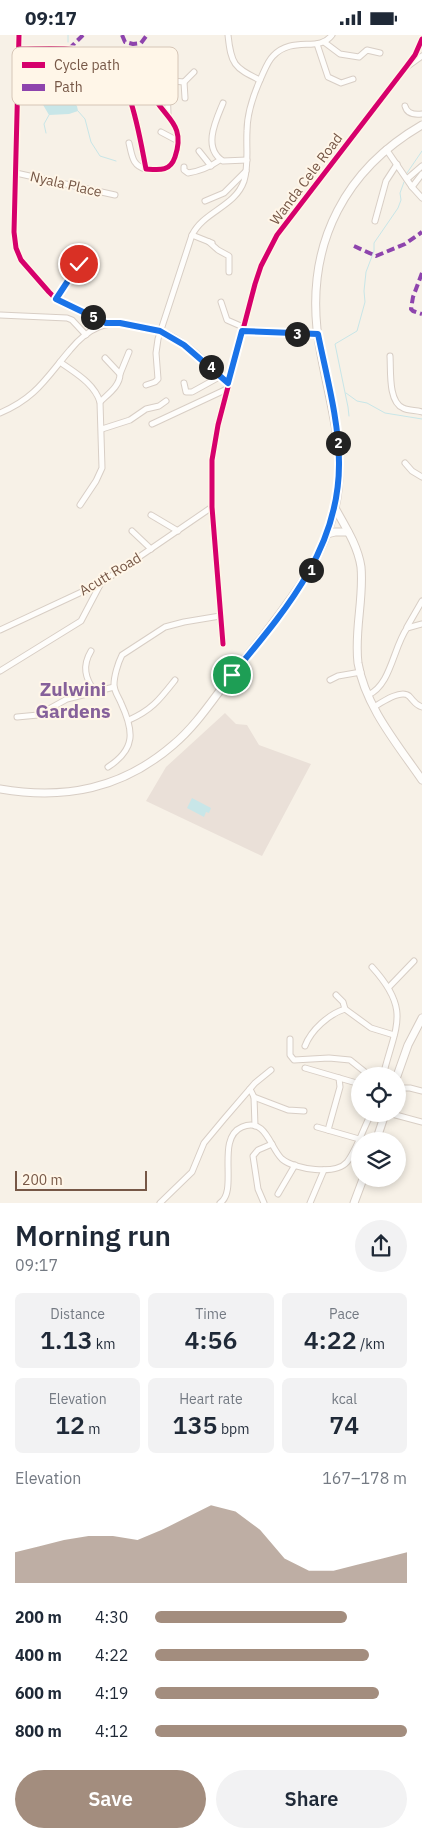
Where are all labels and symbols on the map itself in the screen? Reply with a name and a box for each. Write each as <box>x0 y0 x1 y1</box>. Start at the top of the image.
legend <box>12 47 178 105</box>
text: Cycle path <box>54 56 120 74</box>
text: Path <box>54 78 83 96</box>
street label: Wanda Cele Road <box>266 130 346 228</box>
street label: Nyala Place <box>28 167 104 201</box>
pin <box>58 243 100 285</box>
pin: 5 <box>80 305 106 329</box>
pin: 3 <box>284 321 310 347</box>
pin: 4 <box>198 355 224 379</box>
pin: 2 <box>326 431 350 455</box>
street label: Acutt Road <box>76 548 144 600</box>
pin: 1 <box>298 557 324 583</box>
pin <box>211 654 253 696</box>
district label: Zulwini Gardens <box>35 677 111 723</box>
scale bar <box>15 1168 148 1191</box>

